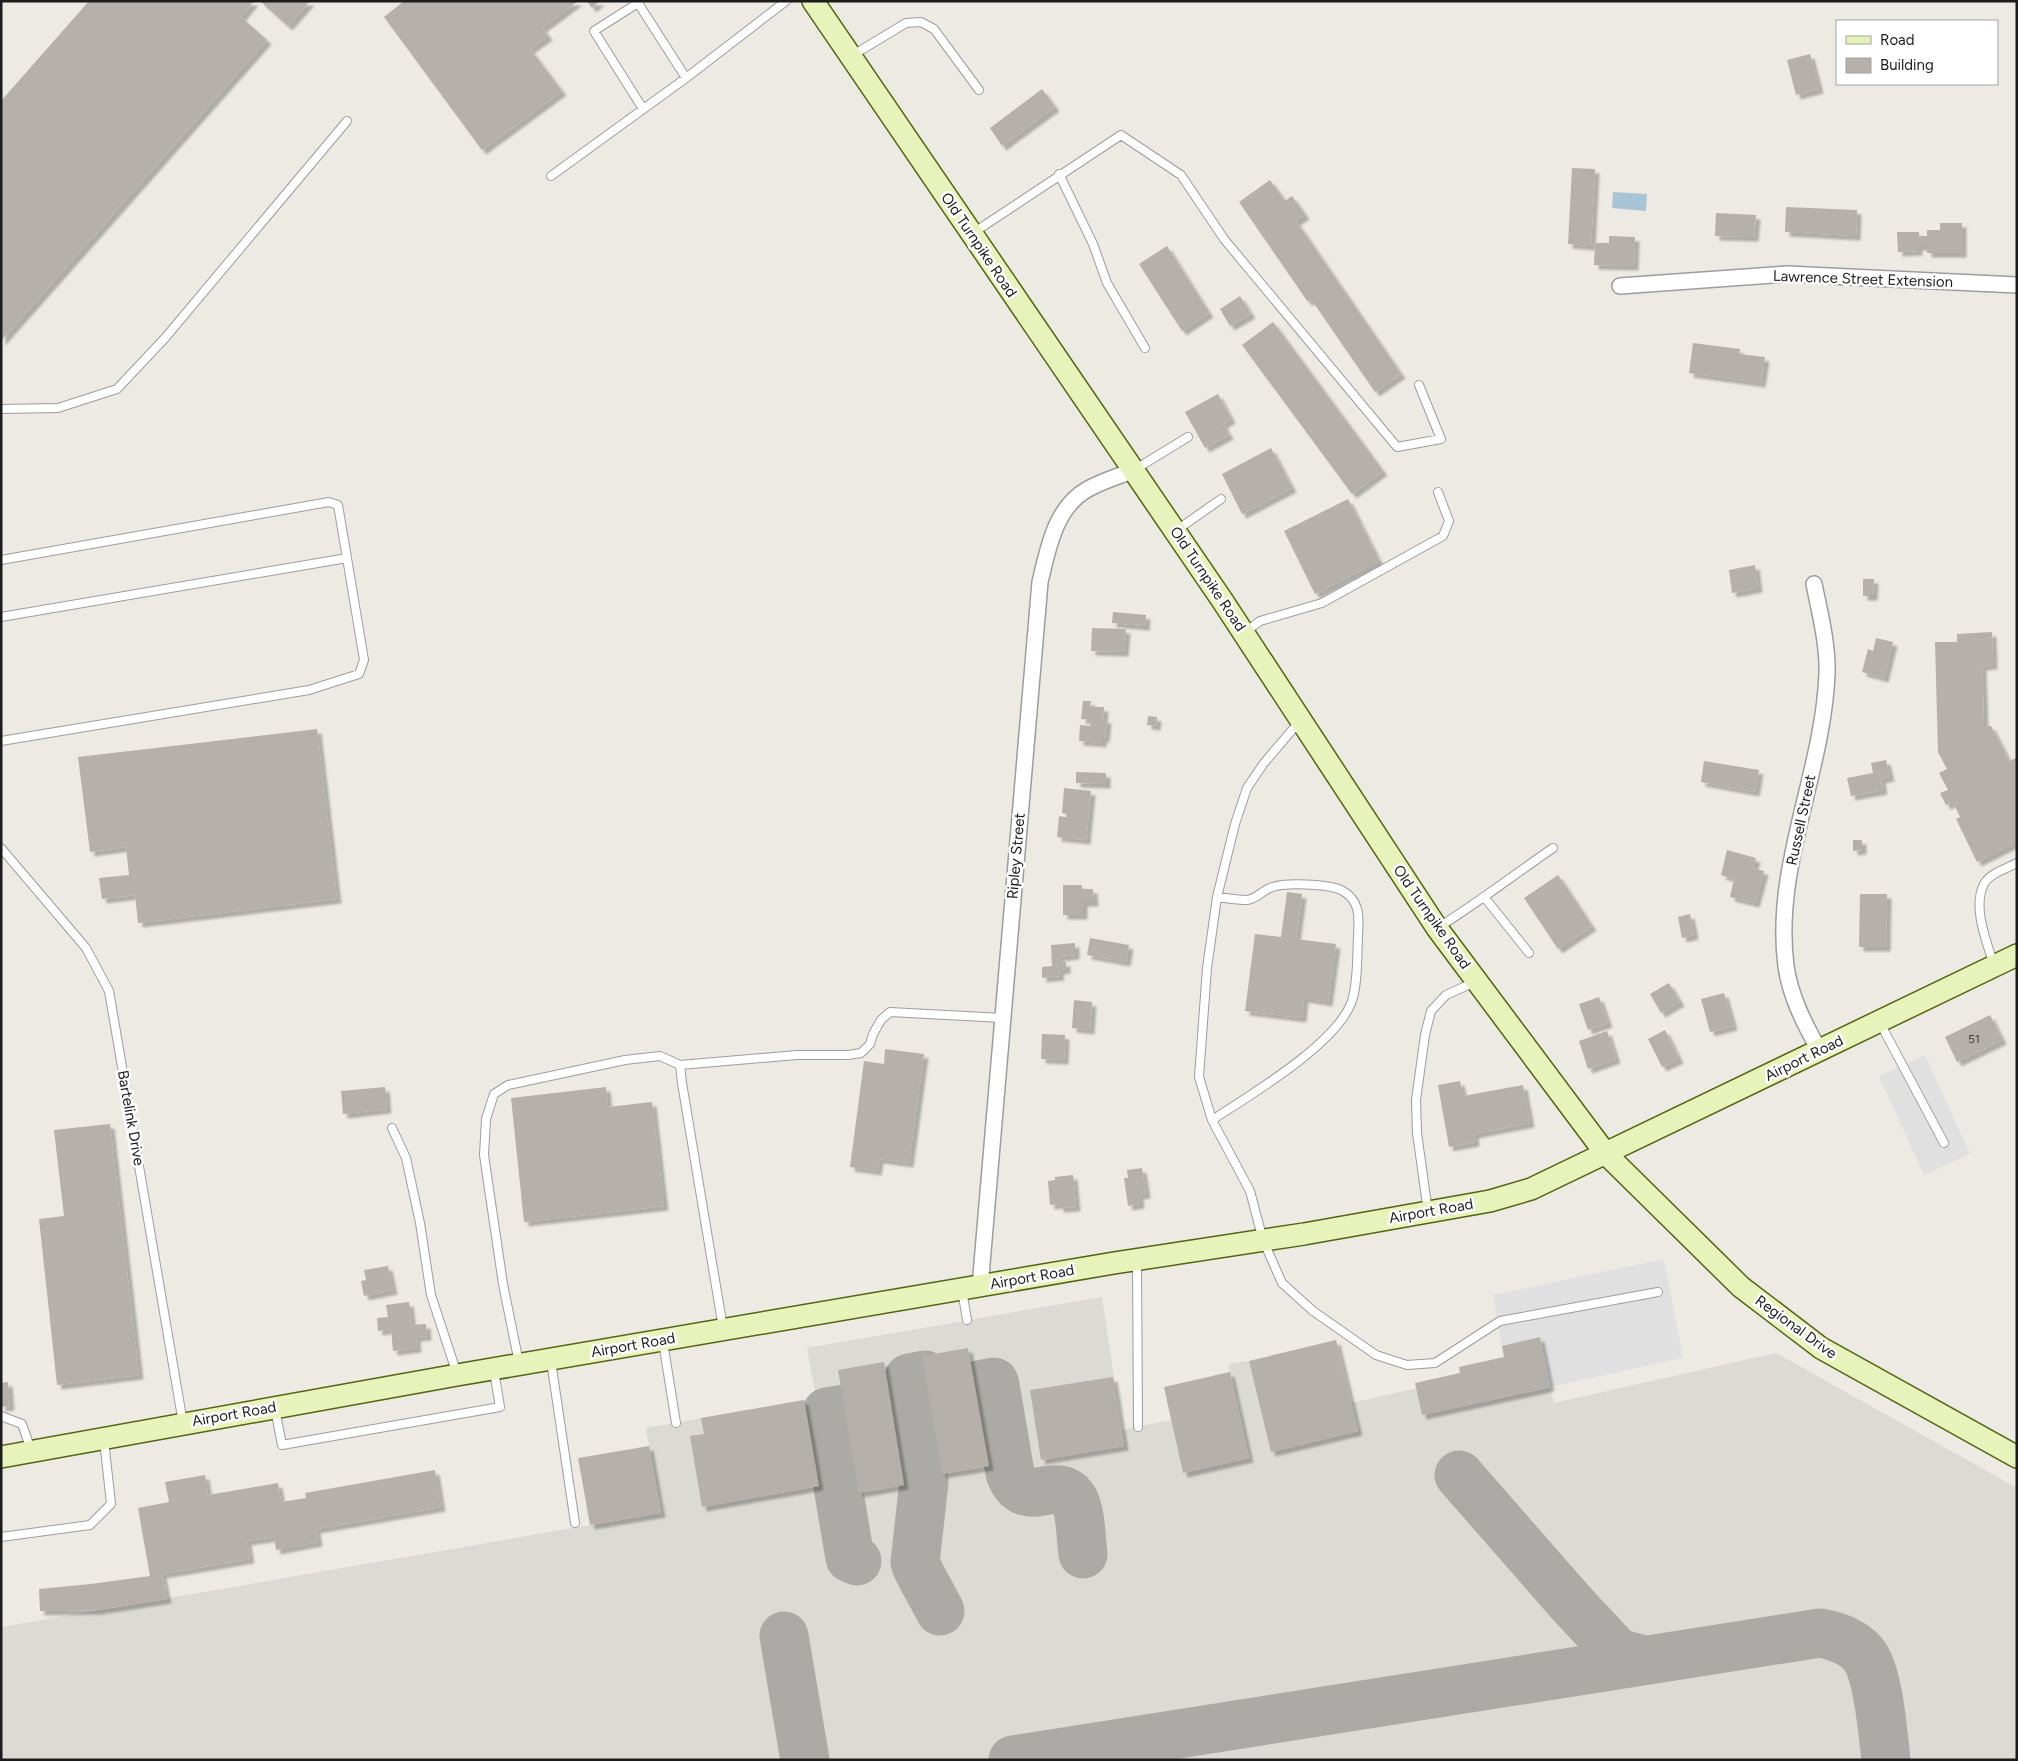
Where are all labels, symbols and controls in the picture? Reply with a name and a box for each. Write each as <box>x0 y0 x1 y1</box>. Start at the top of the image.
legend <box>1836 20 1998 85</box>
text: Road <box>1880 31 1915 49</box>
text: Building <box>1880 56 1934 74</box>
street label: Old Turnpike Road <box>937 189 1021 301</box>
street label: Lawrence Street Extension <box>1773 267 1953 291</box>
street label: Old Turnpike Road <box>1166 523 1250 635</box>
street label: Russell Street <box>1783 773 1819 867</box>
street label: Ripley Street <box>1003 812 1029 900</box>
street label: Old Turnpike Road <box>1389 862 1475 972</box>
street label: Airport Road <box>1762 1031 1846 1085</box>
house number: 51 <box>1968 1032 1980 1046</box>
street label: Bartelink Drive <box>114 1069 148 1167</box>
street label: Airport Road <box>1387 1195 1475 1227</box>
street label: Airport Road <box>988 1261 1076 1293</box>
street label: Regional Drive <box>1752 1291 1840 1363</box>
street label: Airport Road <box>589 1329 677 1361</box>
street label: Airport Road <box>190 1398 278 1430</box>

